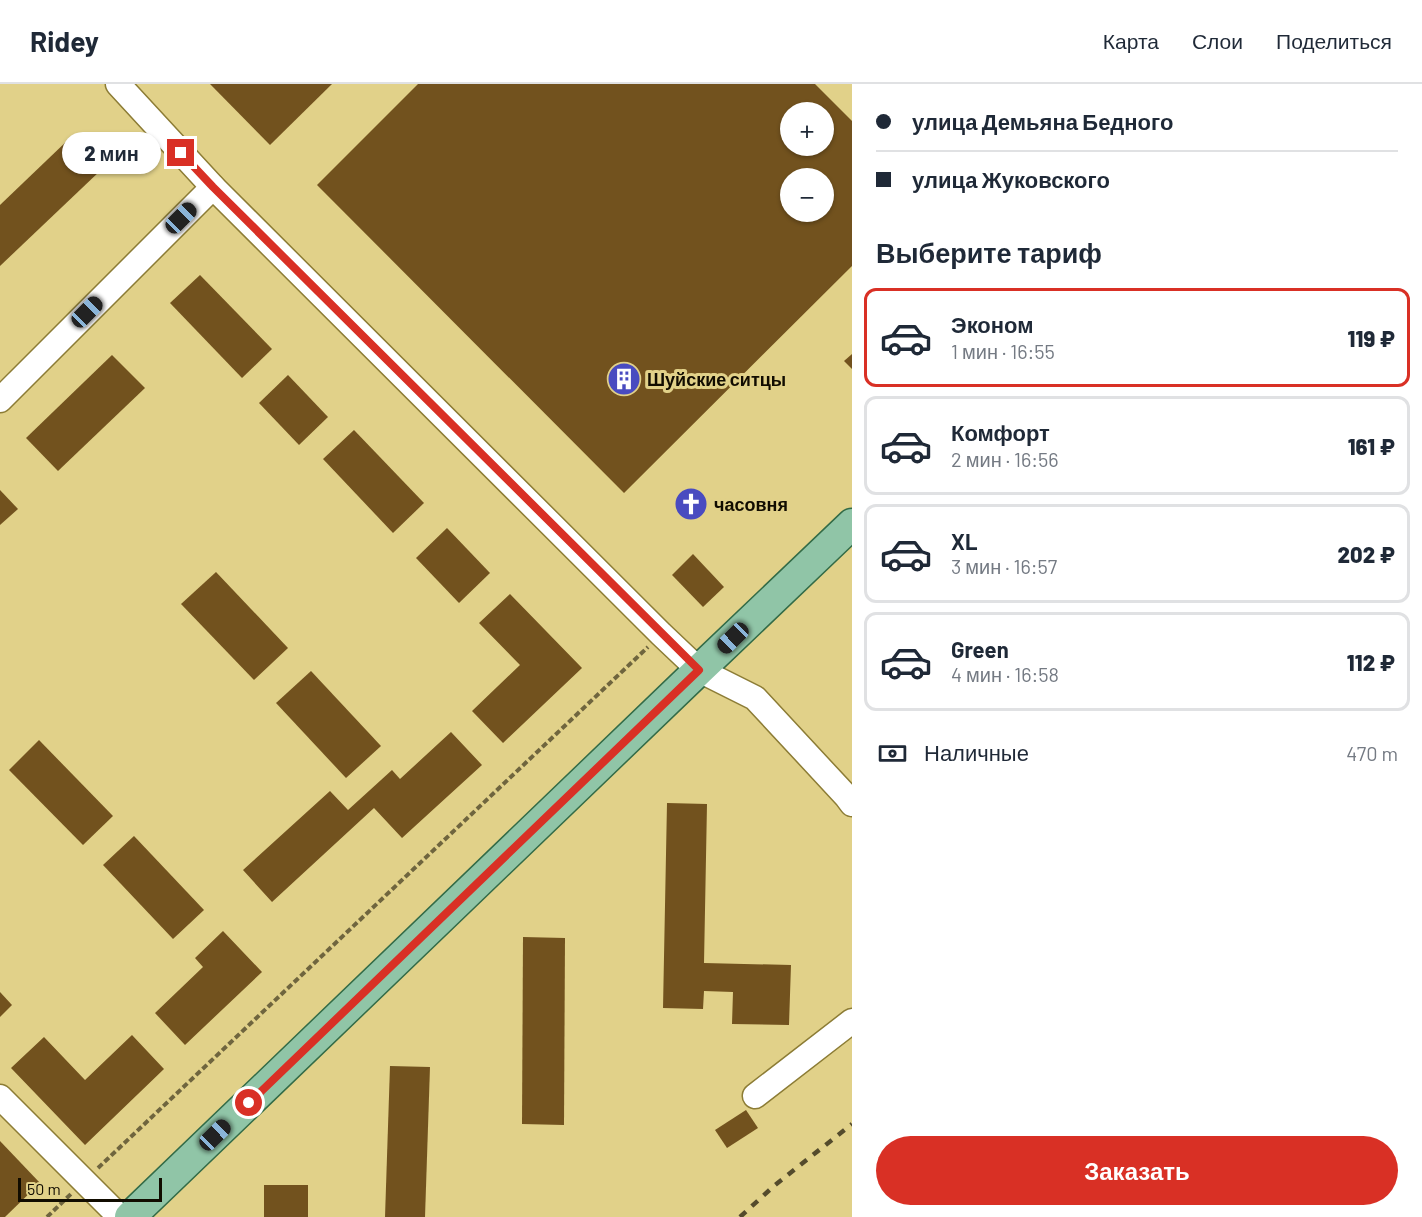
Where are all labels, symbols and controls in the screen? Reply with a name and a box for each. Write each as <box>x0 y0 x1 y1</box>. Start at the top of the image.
text: Ridey <box>30 24 99 58</box>
text: Карта <box>1103 28 1159 53</box>
text: Слои <box>1192 28 1243 53</box>
text: Поделиться <box>1276 28 1392 53</box>
map controls <box>780 102 834 222</box>
button: + <box>780 102 834 156</box>
text: улица Демьяна Бедного <box>912 108 1173 134</box>
callout: 2 мин <box>61 132 160 174</box>
route end <box>167 139 194 166</box>
text: 2 мин <box>84 141 139 165</box>
text: улица Жуковского <box>912 166 1110 192</box>
button: − <box>780 168 834 222</box>
car <box>162 199 200 237</box>
text: Выберите тариф <box>876 236 1102 268</box>
car <box>68 293 106 331</box>
icon: car <box>879 311 933 365</box>
text: Эконом <box>951 311 1034 337</box>
text: 119 ₽ <box>1348 325 1395 351</box>
text: 1 мин · 16:55 <box>951 339 1055 363</box>
building icon: Шуйские ситцы <box>606 361 642 397</box>
place label: Шуйские ситцы <box>647 368 786 390</box>
icon: car <box>879 419 933 473</box>
text: Комфорт <box>951 419 1050 445</box>
text: 161 ₽ <box>1348 433 1395 459</box>
text: 2 мин · 16:56 <box>951 447 1059 471</box>
church icon: часовня <box>673 486 709 522</box>
place label: часовня <box>714 493 788 515</box>
icon: car <box>879 527 933 581</box>
text: XL <box>951 528 977 554</box>
text: 202 ₽ <box>1338 541 1395 567</box>
text: 3 мин · 16:57 <box>951 554 1057 578</box>
car <box>714 619 752 657</box>
icon: car <box>879 635 933 689</box>
text: Green <box>951 636 1009 662</box>
text: 112 ₽ <box>1347 649 1395 675</box>
text: 4 мин · 16:58 <box>951 662 1059 686</box>
icon: cash <box>876 737 909 770</box>
text: Наличные <box>924 739 1029 765</box>
text: 470 m <box>1346 741 1398 765</box>
route start <box>235 1089 262 1116</box>
car <box>196 1116 234 1154</box>
button: Заказать <box>876 1136 1398 1205</box>
scale bar <box>18 1175 162 1202</box>
text: 50 m <box>27 1179 61 1198</box>

